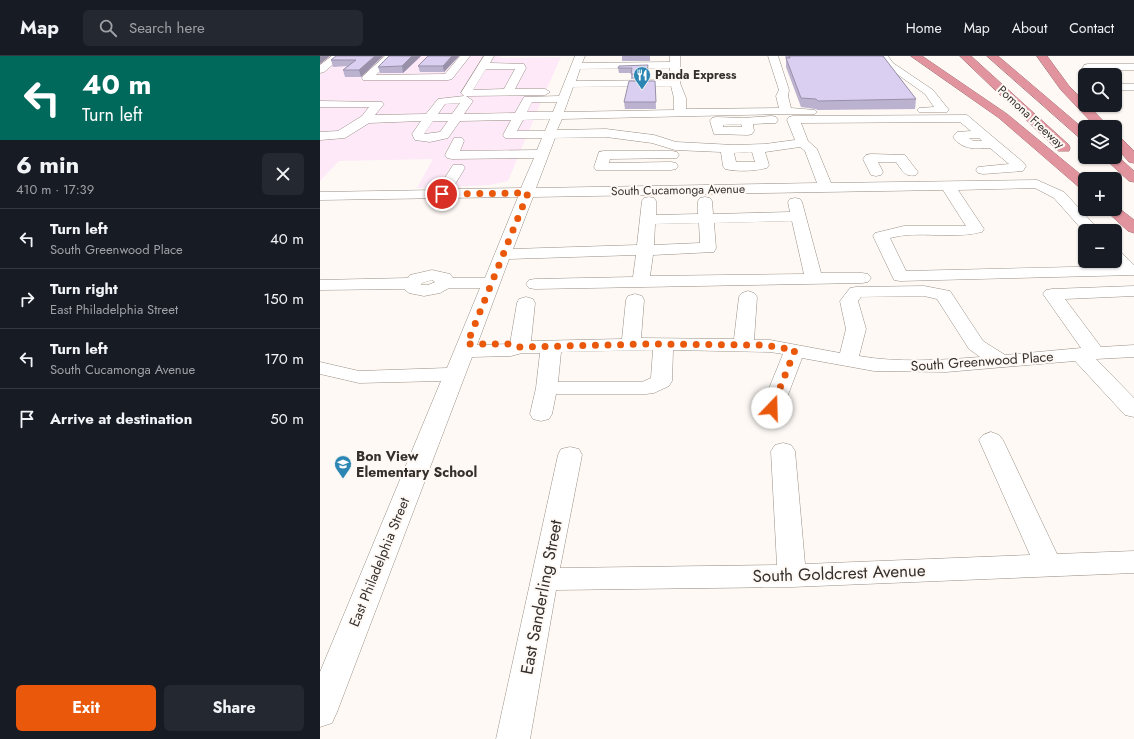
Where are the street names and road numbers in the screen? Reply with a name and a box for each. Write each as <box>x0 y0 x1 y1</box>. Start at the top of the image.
street label: Pomona Freeway <box>994 81 1069 153</box>
street label: South Cucamonga Avenue <box>611 180 745 200</box>
street label: South Greenwood Place <box>910 346 1054 376</box>
street label: East Philadelphia Street <box>344 494 414 630</box>
street label: East Sanderling Street <box>514 518 568 676</box>
street label: South Goldcrest Avenue <box>752 558 926 588</box>

